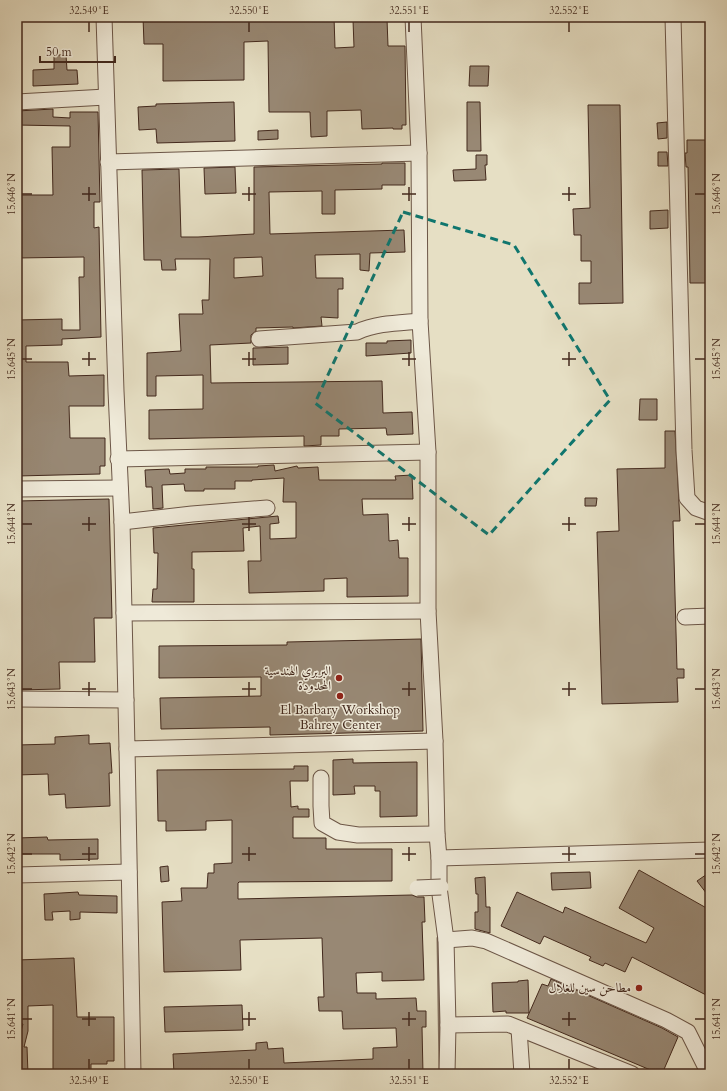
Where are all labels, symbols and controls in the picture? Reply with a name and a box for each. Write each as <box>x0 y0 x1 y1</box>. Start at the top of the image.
text: 32.549°E <box>69 4 109 18</box>
text: 32.550°E <box>229 4 269 18</box>
text: 32.551°E <box>389 4 429 18</box>
text: 32.552°E <box>549 4 589 18</box>
scale bar <box>40 38 115 64</box>
text: 50 m <box>46 44 73 60</box>
text: 15.646°N <box>5 173 19 215</box>
text: 15.646°N <box>710 173 724 215</box>
text: 15.645°N <box>5 338 19 380</box>
text: 15.645°N <box>710 338 724 380</box>
text: 15.644°N <box>5 503 19 545</box>
text: 15.644°N <box>710 503 724 545</box>
place label: البربري الهندسية المحدودة <box>264 662 331 695</box>
text: 15.643°N <box>5 668 19 710</box>
text: 15.643°N <box>710 668 724 710</box>
marker: البربري الهندسية المحدودة <box>334 673 344 683</box>
marker: El Barbary Workshop Bahrey Center <box>335 691 345 701</box>
place label: El Barbary Workshop Bahrey Center <box>280 701 400 734</box>
text: 15.642°N <box>5 833 19 875</box>
text: 15.642°N <box>710 833 724 875</box>
place label: مطاحن سين للغلال <box>549 979 631 997</box>
marker: مطاحن سين للغلال <box>634 983 644 993</box>
text: 15.641°N <box>5 998 19 1040</box>
text: 15.641°N <box>710 998 724 1040</box>
text: 32.549°E <box>69 1074 109 1088</box>
text: 32.550°E <box>229 1074 269 1088</box>
text: 32.551°E <box>389 1074 429 1088</box>
text: 32.552°E <box>549 1074 589 1088</box>

